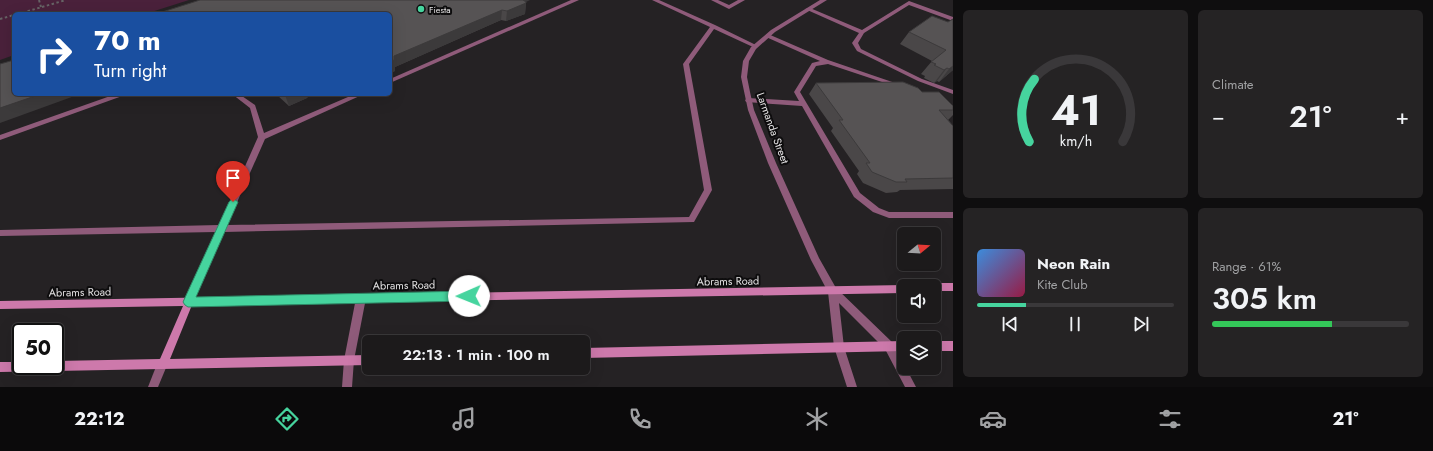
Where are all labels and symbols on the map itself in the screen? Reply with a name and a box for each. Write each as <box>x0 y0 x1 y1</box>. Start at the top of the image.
place label: Fiesta <box>429 3 451 16</box>
marker: Fiesta <box>416 4 426 14</box>
street label: Larmanda Street <box>753 90 793 166</box>
pin <box>216 161 250 202</box>
north arrow <box>897 227 941 271</box>
street label: Abrams Road <box>697 272 759 290</box>
position arrow <box>448 275 490 317</box>
street label: Abrams Road <box>373 276 435 294</box>
street label: Abrams Road <box>49 283 111 301</box>
speed limit sign: 50 <box>12 323 64 375</box>

